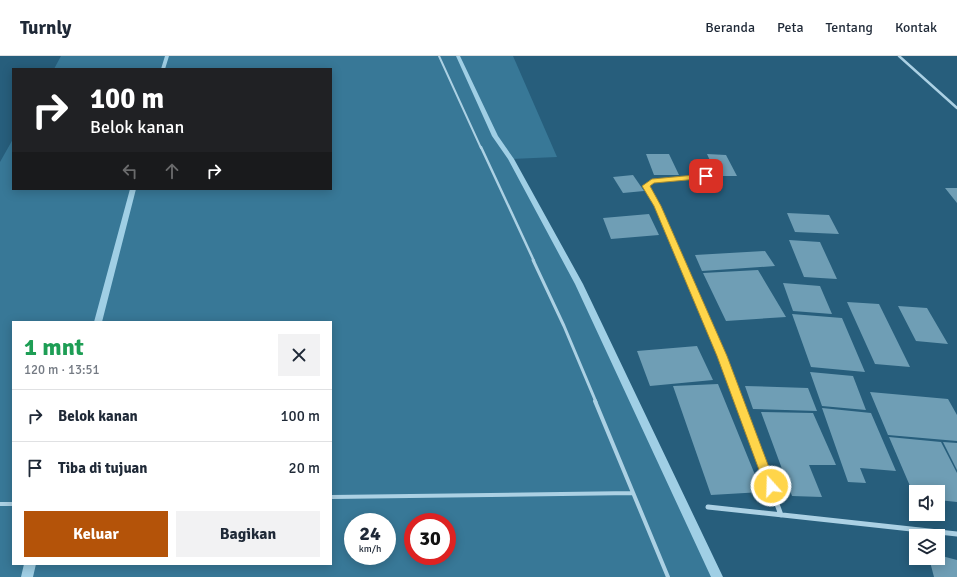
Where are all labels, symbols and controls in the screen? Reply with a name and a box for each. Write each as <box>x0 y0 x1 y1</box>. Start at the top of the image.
text: Turnly <box>20 16 72 40</box>
text: Beranda <box>705 19 755 36</box>
text: Peta <box>777 19 804 36</box>
text: Tentang <box>826 19 873 36</box>
text: Kontak <box>895 19 937 36</box>
text: 100 m <box>90 82 164 116</box>
icon: right <box>24 84 76 136</box>
text: Belok kanan <box>90 116 184 138</box>
pin <box>689 159 723 193</box>
icon: left <box>119 160 141 182</box>
icon: ahead <box>161 160 183 182</box>
icon: right <box>203 160 225 182</box>
icon: arrive <box>695 165 717 187</box>
text: 1 mnt <box>24 332 84 362</box>
button: close <box>278 334 320 376</box>
text: 120 m · 13:51 <box>24 362 100 378</box>
icon: right <box>24 405 46 427</box>
text: Belok kanan <box>58 407 138 425</box>
text: 100 m <box>280 407 320 425</box>
icon: arrive <box>24 457 46 479</box>
text: Tiba di tujuan <box>58 459 148 477</box>
text: 20 m <box>289 459 320 477</box>
position arrow <box>750 465 792 507</box>
map controls <box>909 485 945 565</box>
button: sound <box>909 485 945 521</box>
button: Keluar <box>24 511 168 557</box>
button: Bagikan <box>176 511 320 557</box>
speed limit sign: 30 <box>404 513 456 565</box>
text: 24 <box>359 521 381 546</box>
button: layers <box>909 529 945 565</box>
text: km/h <box>359 543 381 555</box>

